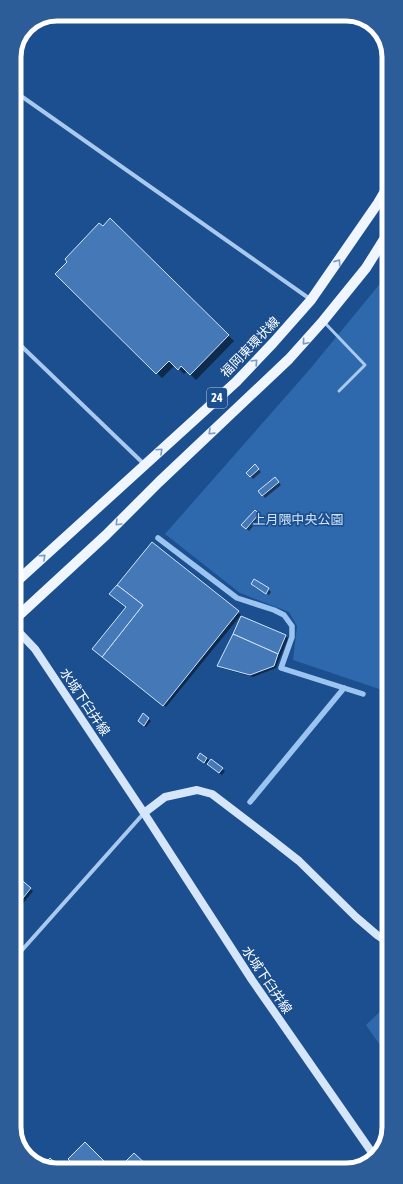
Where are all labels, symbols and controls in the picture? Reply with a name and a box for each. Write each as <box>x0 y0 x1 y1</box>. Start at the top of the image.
one-way arrow <box>333 259 340 266</box>
street label: 福岡東環状線 <box>218 314 282 380</box>
one-way arrow <box>302 337 309 345</box>
one-way arrow <box>250 359 257 366</box>
road number: 24 <box>207 388 227 408</box>
one-way arrow <box>209 428 216 435</box>
one-way arrow <box>155 448 163 455</box>
park label: 上月隈中央公園 <box>252 512 344 527</box>
one-way arrow <box>116 518 123 526</box>
one-way arrow <box>39 555 46 562</box>
street label: 水城下臼井線 <box>57 665 113 739</box>
street label: 水城下臼井線 <box>239 943 295 1017</box>

